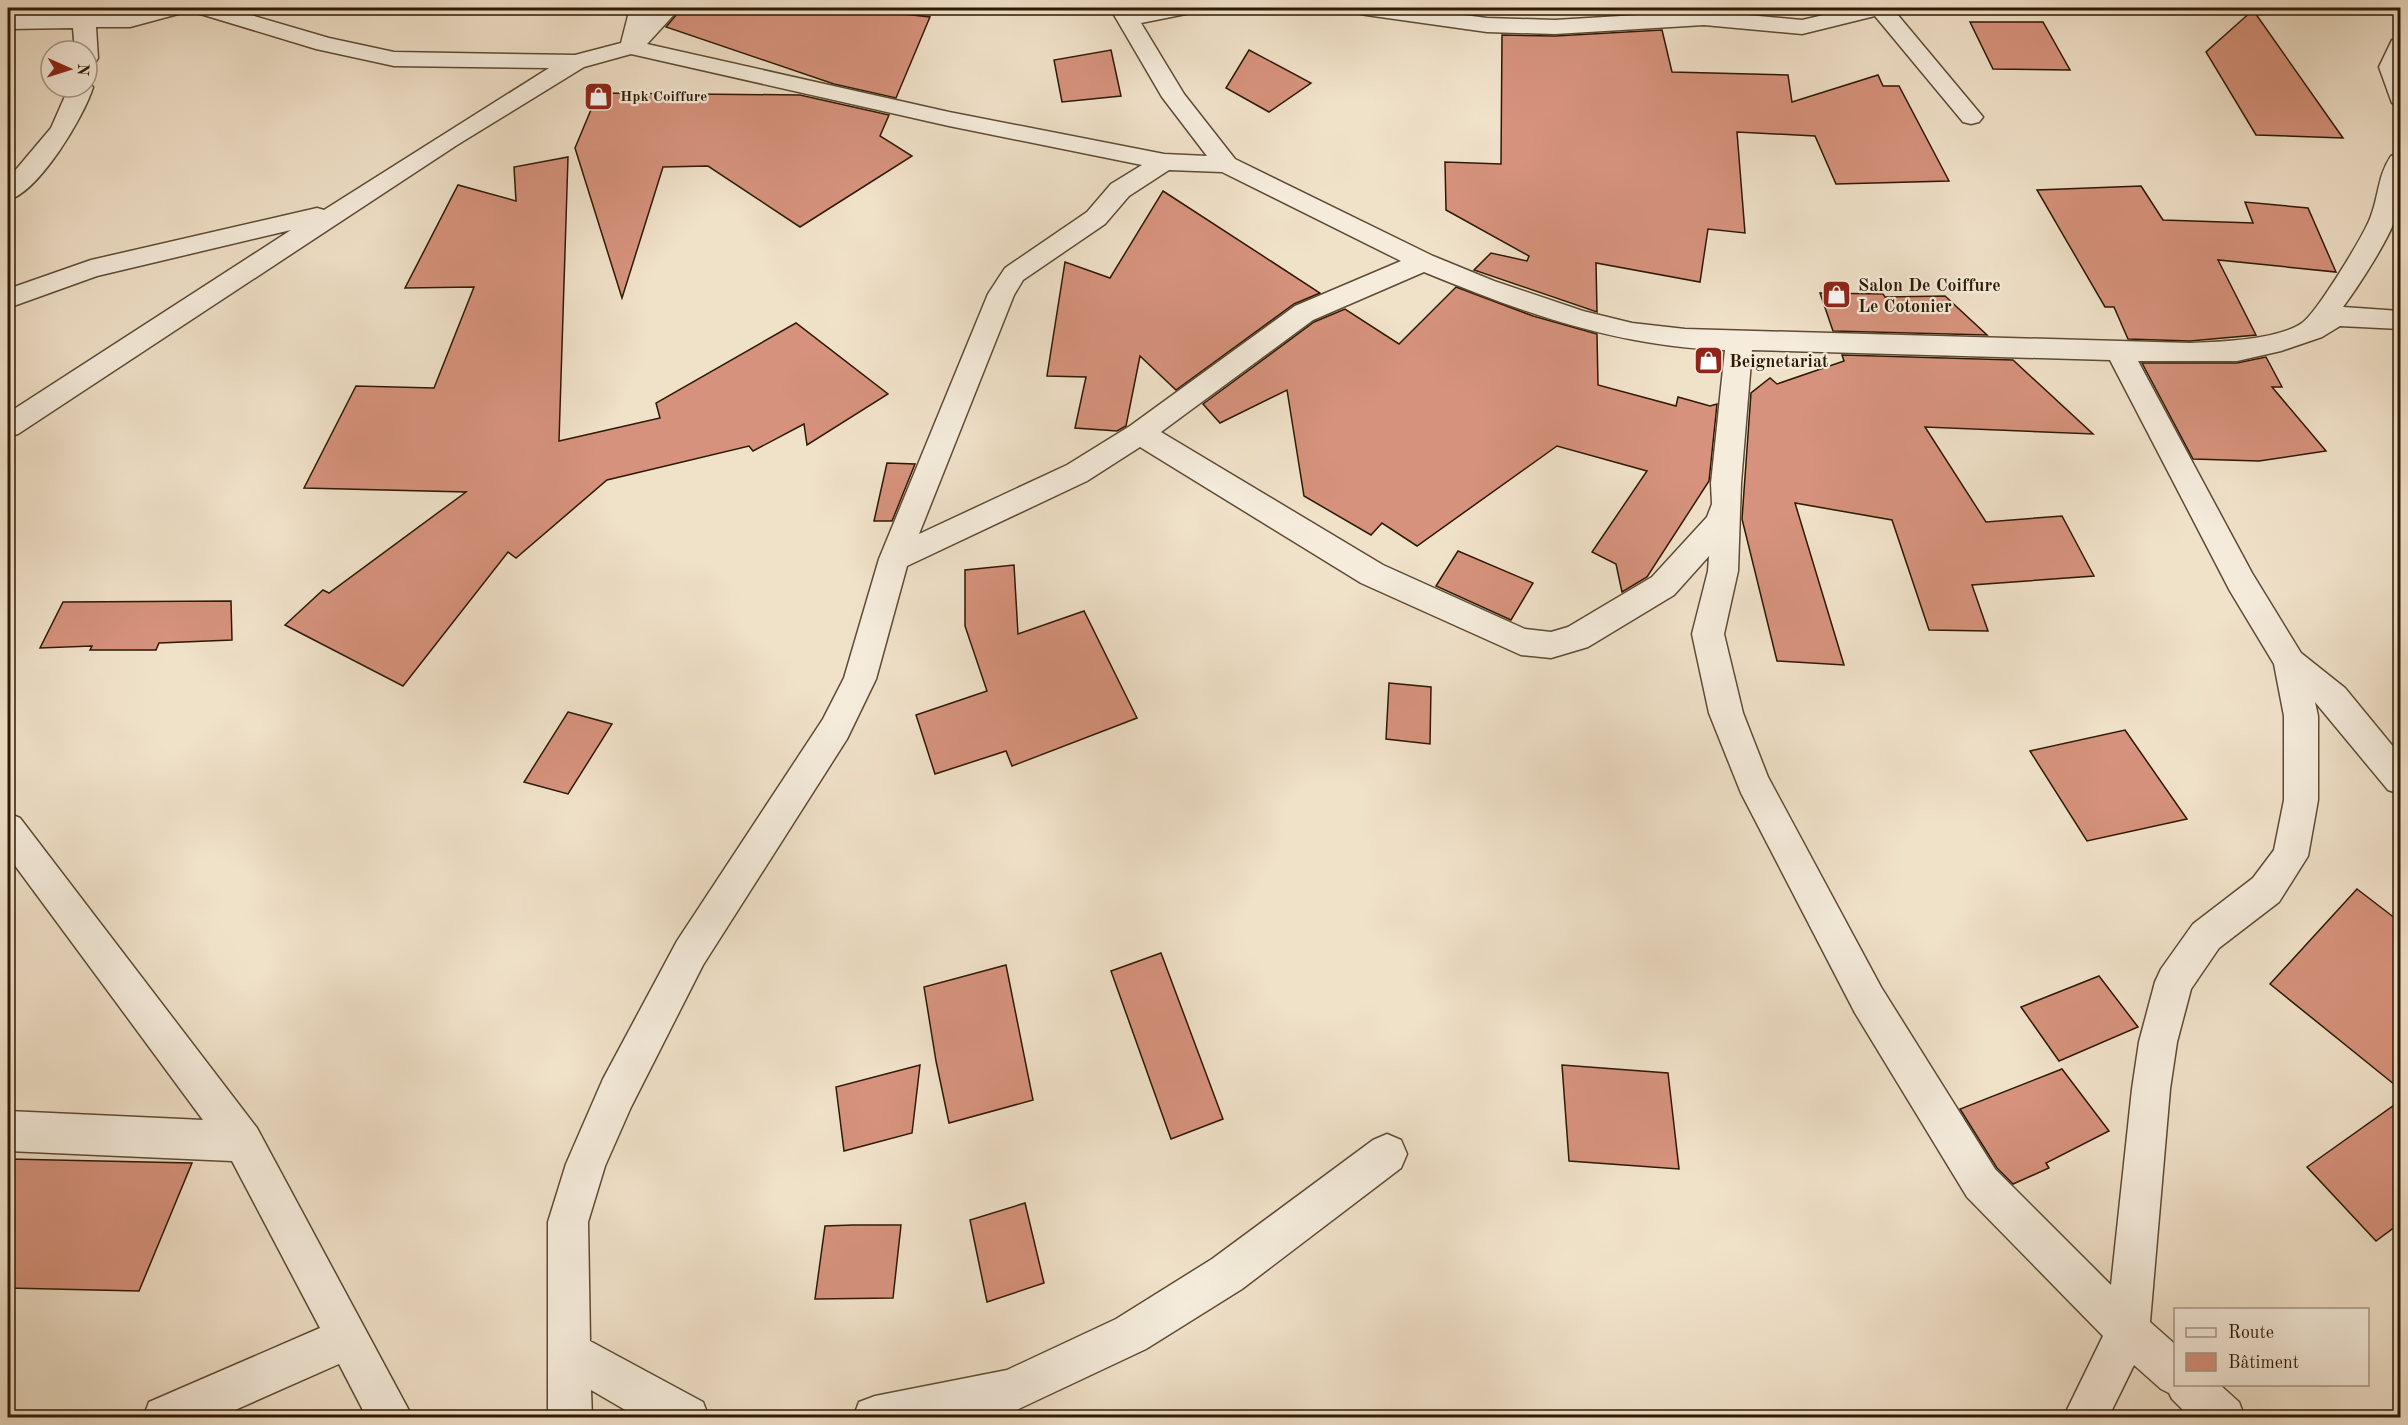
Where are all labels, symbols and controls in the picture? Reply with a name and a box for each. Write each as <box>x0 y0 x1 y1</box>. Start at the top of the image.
north arrow <box>39 39 99 99</box>
text: N <box>74 63 90 77</box>
shop icon: Hpk Coiffure <box>583 80 615 112</box>
place label: Hpk Coiffure <box>620 90 707 105</box>
place label: Salon De Coiffure Le Cotonier <box>1858 277 2001 316</box>
shop icon: Salon De Coiffure Le Cotonier <box>1821 279 1853 311</box>
shop icon: Beignetariat <box>1692 345 1724 377</box>
place label: Beignetariat <box>1729 353 1829 371</box>
legend <box>2174 1308 2369 1386</box>
text: Route <box>2228 1324 2274 1342</box>
text: Bâtiment <box>2228 1354 2299 1372</box>

